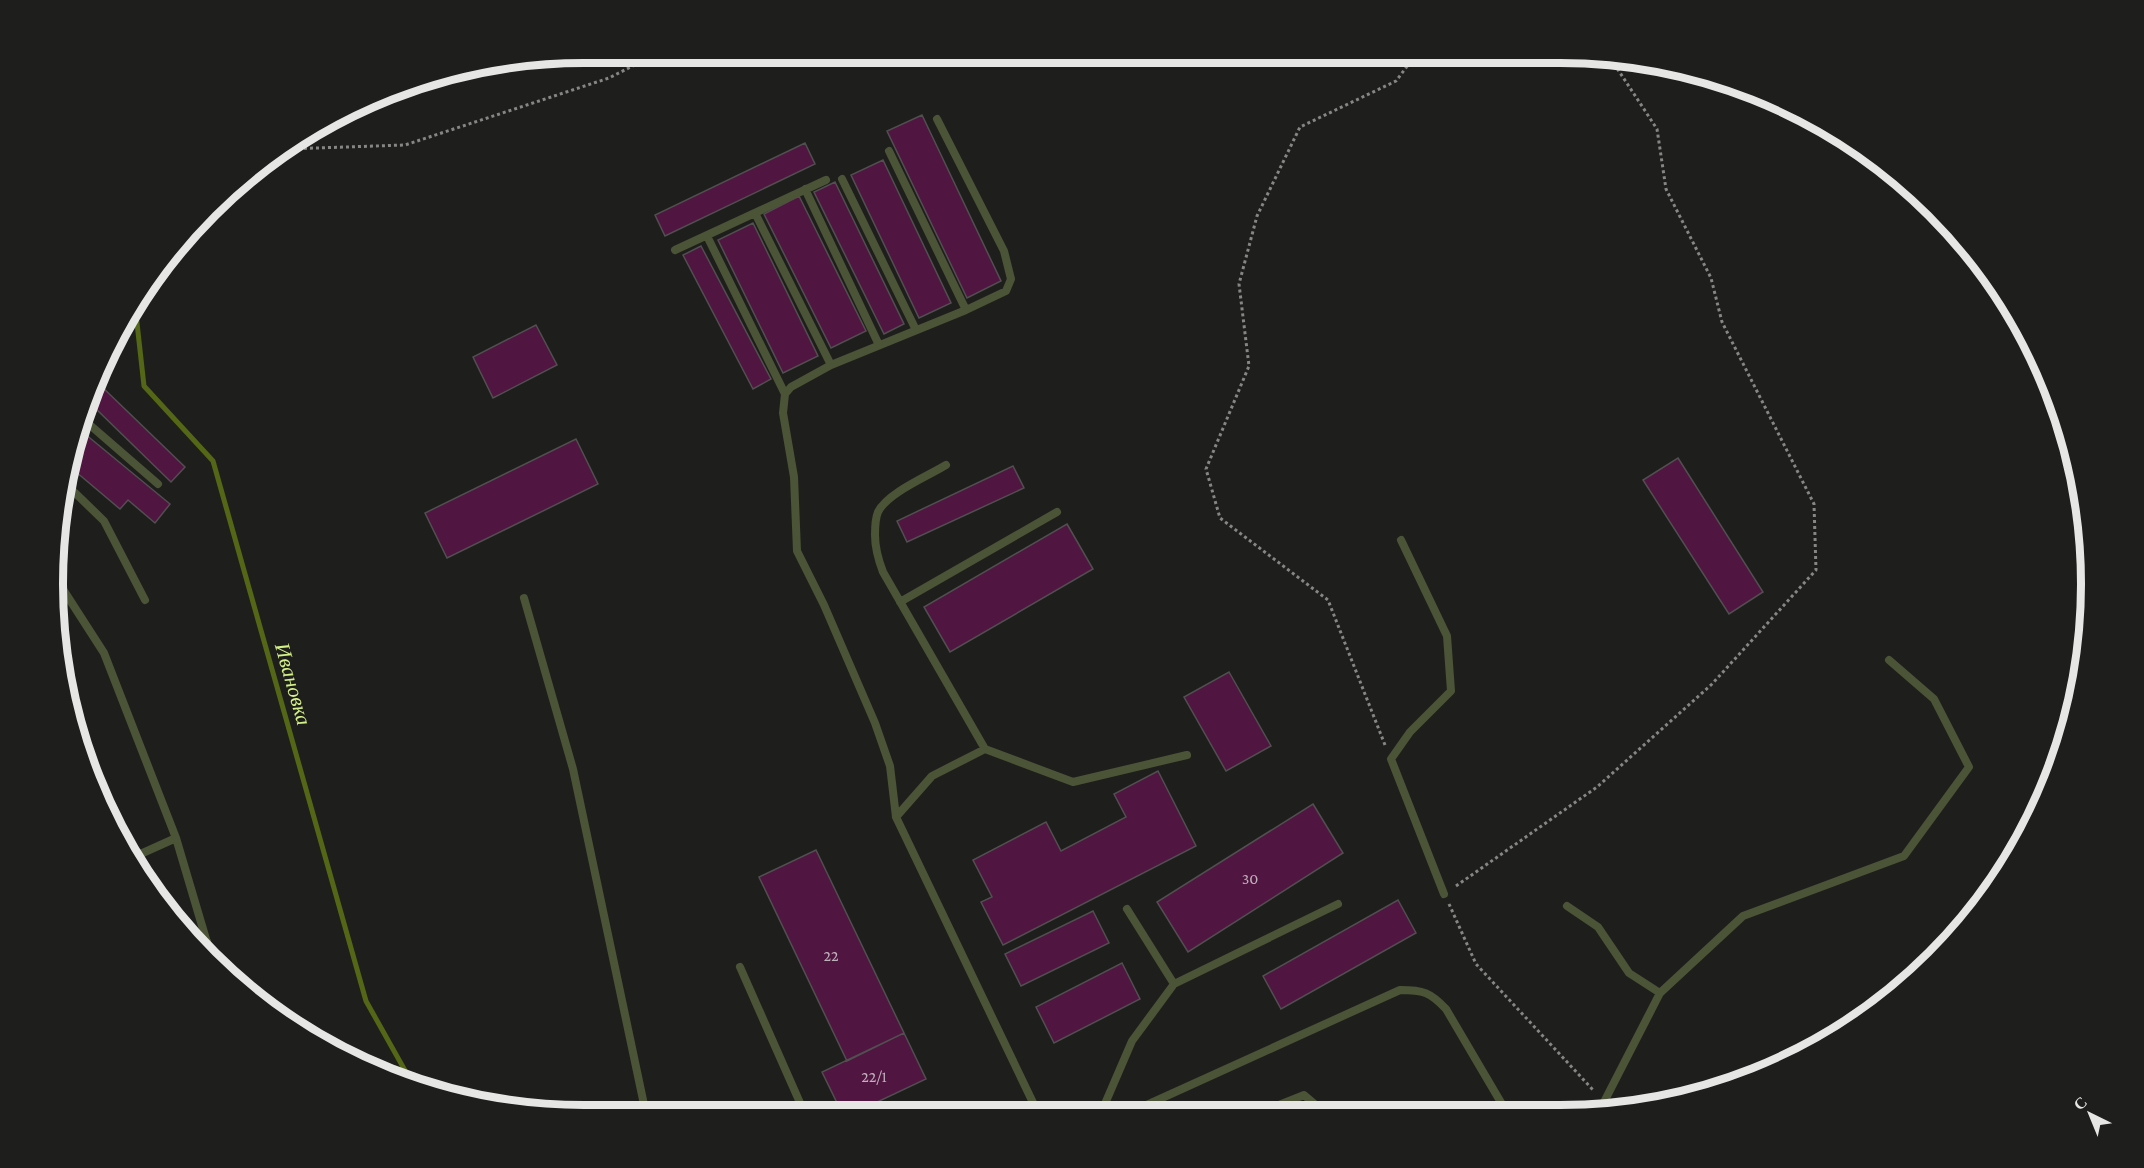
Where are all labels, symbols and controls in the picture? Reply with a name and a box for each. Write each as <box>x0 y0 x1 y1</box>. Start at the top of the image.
water label: Ивановка <box>270 639 316 728</box>
house number: 30 <box>1242 870 1258 887</box>
house number: 22 <box>823 947 839 964</box>
house number: 22/1 <box>861 1068 887 1085</box>
north arrow <box>2060 1084 2120 1144</box>
text: С <box>2070 1093 2090 1114</box>

